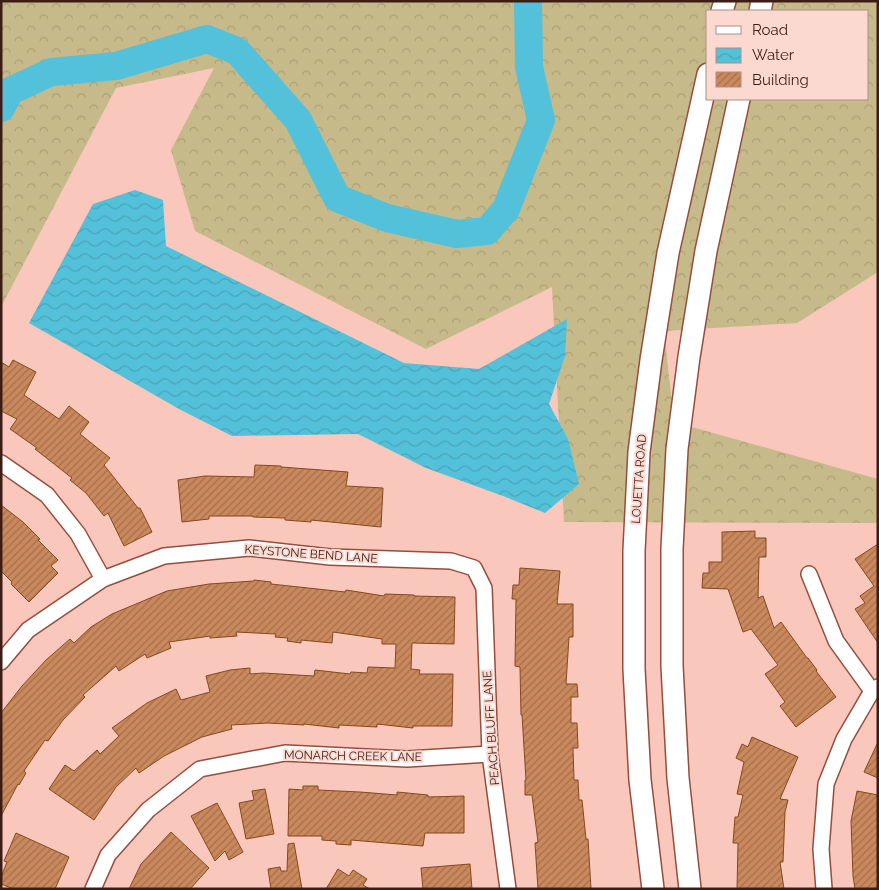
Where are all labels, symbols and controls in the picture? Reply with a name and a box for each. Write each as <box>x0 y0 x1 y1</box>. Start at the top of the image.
legend <box>706 10 869 100</box>
text: Road <box>752 21 788 39</box>
text: Water <box>752 46 795 64</box>
text: Building <box>752 71 809 89</box>
street label: LOUETTA ROAD <box>629 433 649 524</box>
street label: KEYSTONE BEND LANE <box>244 542 378 566</box>
street label: PEACH BLUFF LANE <box>480 670 502 786</box>
street label: MONARCH CREEK LANE <box>284 748 422 764</box>

